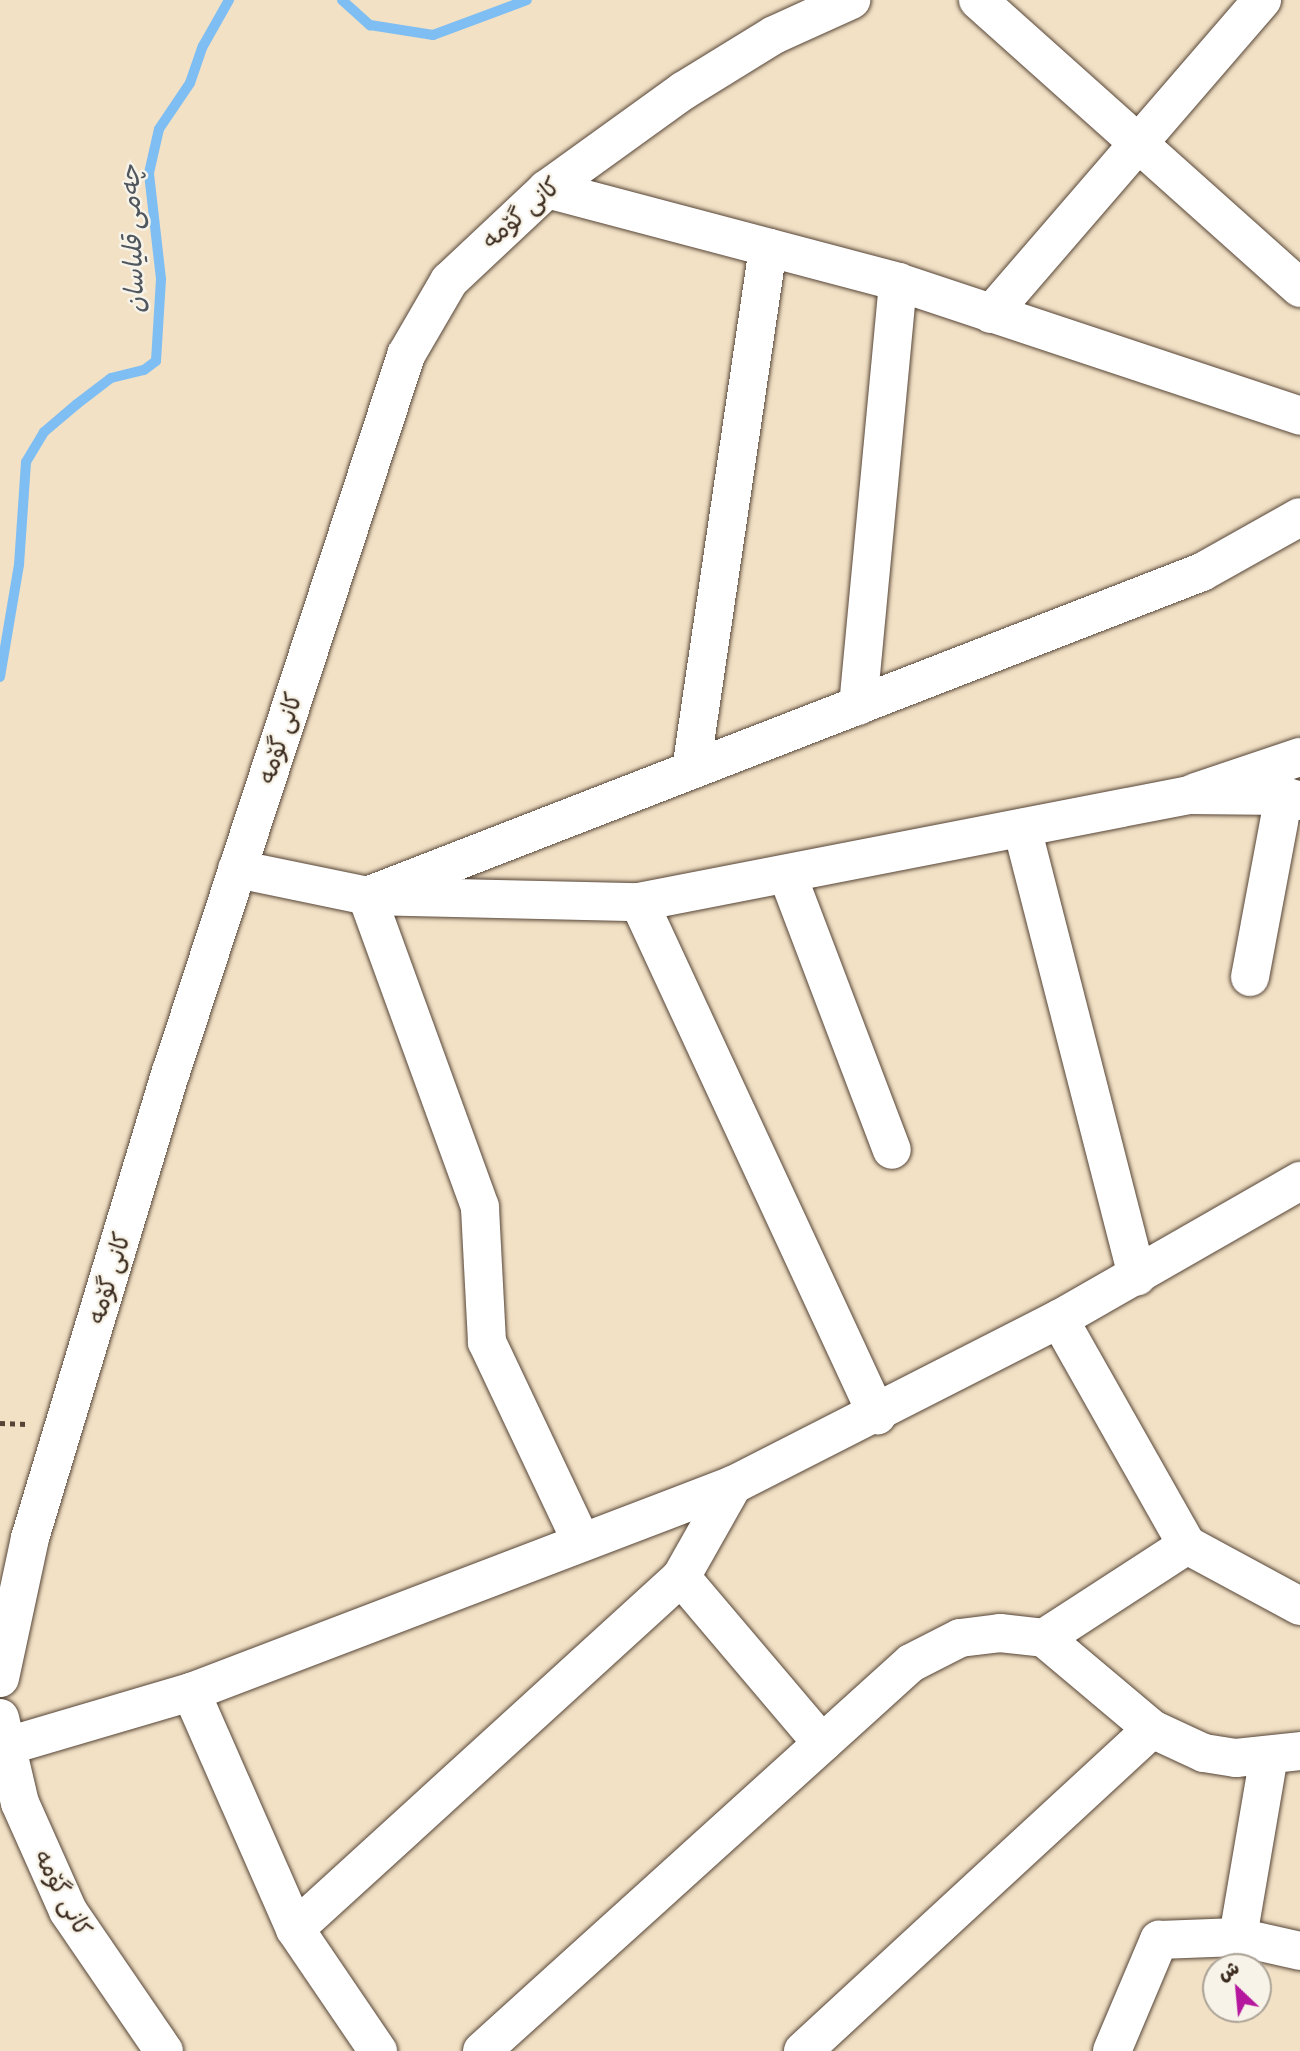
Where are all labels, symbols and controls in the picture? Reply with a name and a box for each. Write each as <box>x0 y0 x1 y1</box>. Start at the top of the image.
water label: چەمی قلیاسان <box>115 164 151 314</box>
street label: کانی گۆمە <box>476 171 566 255</box>
street label: کانی گۆمە <box>252 689 308 787</box>
street label: کانی گۆمە <box>82 1229 136 1327</box>
street label: کانی گۆمە <box>28 1845 98 1941</box>
north arrow <box>1202 1953 1272 2023</box>
text: ش <box>1214 1956 1243 1985</box>

